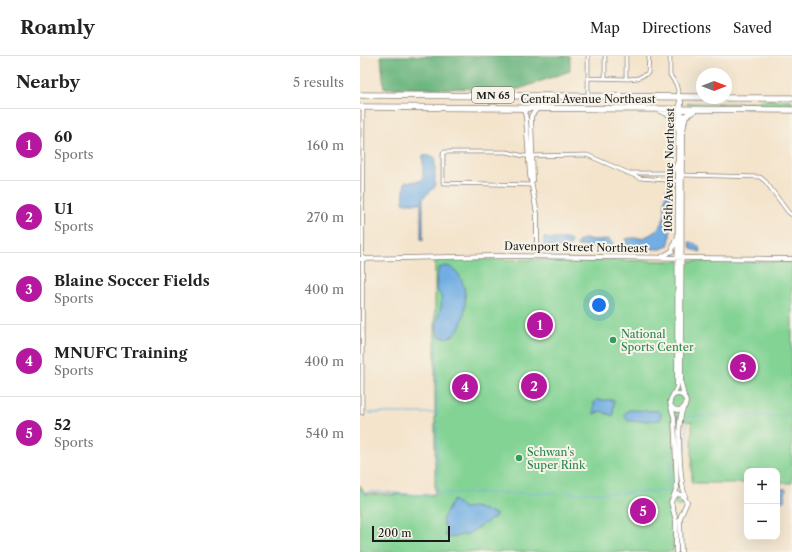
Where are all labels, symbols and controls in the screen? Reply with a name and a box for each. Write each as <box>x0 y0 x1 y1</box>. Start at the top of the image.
text: Roamly <box>20 16 95 39</box>
text: Map <box>590 19 620 37</box>
text: Directions <box>642 19 711 37</box>
text: Saved <box>733 19 772 37</box>
north arrow <box>696 68 732 104</box>
text: Nearby <box>16 72 80 92</box>
text: 5 results <box>293 74 344 90</box>
road number: MN 65 <box>472 87 514 103</box>
street label: Central Avenue Northeast <box>520 92 656 106</box>
street label: 105th Avenue Northeast <box>661 108 677 232</box>
text: 60 <box>54 127 73 146</box>
text: 1 <box>26 137 32 153</box>
text: 160 m <box>307 137 344 153</box>
text: Sports <box>54 146 93 162</box>
text: U1 <box>54 199 73 218</box>
text: 2 <box>25 209 33 225</box>
text: 270 m <box>306 209 344 225</box>
text: Sports <box>54 218 93 234</box>
street label: Davenport Street Northeast <box>504 239 648 255</box>
text: Blaine Soccer Fields <box>54 271 210 290</box>
text: 3 <box>25 281 33 297</box>
text: 400 m <box>304 281 344 297</box>
text: Sports <box>54 290 93 306</box>
your location <box>589 295 609 315</box>
pin: 1 <box>527 310 553 340</box>
place label: National Sports Center <box>621 327 694 354</box>
marker: National Sports Center <box>608 335 618 345</box>
text: MNUFC Training <box>54 343 187 362</box>
pin: 3 <box>730 352 756 382</box>
text: 4 <box>25 353 33 369</box>
text: 400 m <box>304 353 344 369</box>
text: Sports <box>54 362 93 378</box>
pin: 2 <box>521 371 547 401</box>
pin: 4 <box>452 372 478 402</box>
text: 52 <box>54 415 71 434</box>
text: 5 <box>25 425 33 441</box>
text: 540 m <box>306 425 344 441</box>
text: Sports <box>54 434 93 450</box>
place label: Schwan's Super Rink <box>527 445 586 472</box>
marker: Schwan's Super Rink <box>514 453 524 463</box>
map controls <box>744 468 780 540</box>
button: + <box>744 468 780 504</box>
pin: 5 <box>630 496 656 526</box>
button: − <box>744 504 780 540</box>
scale bar <box>372 524 450 543</box>
text: 200 m <box>378 526 411 540</box>

